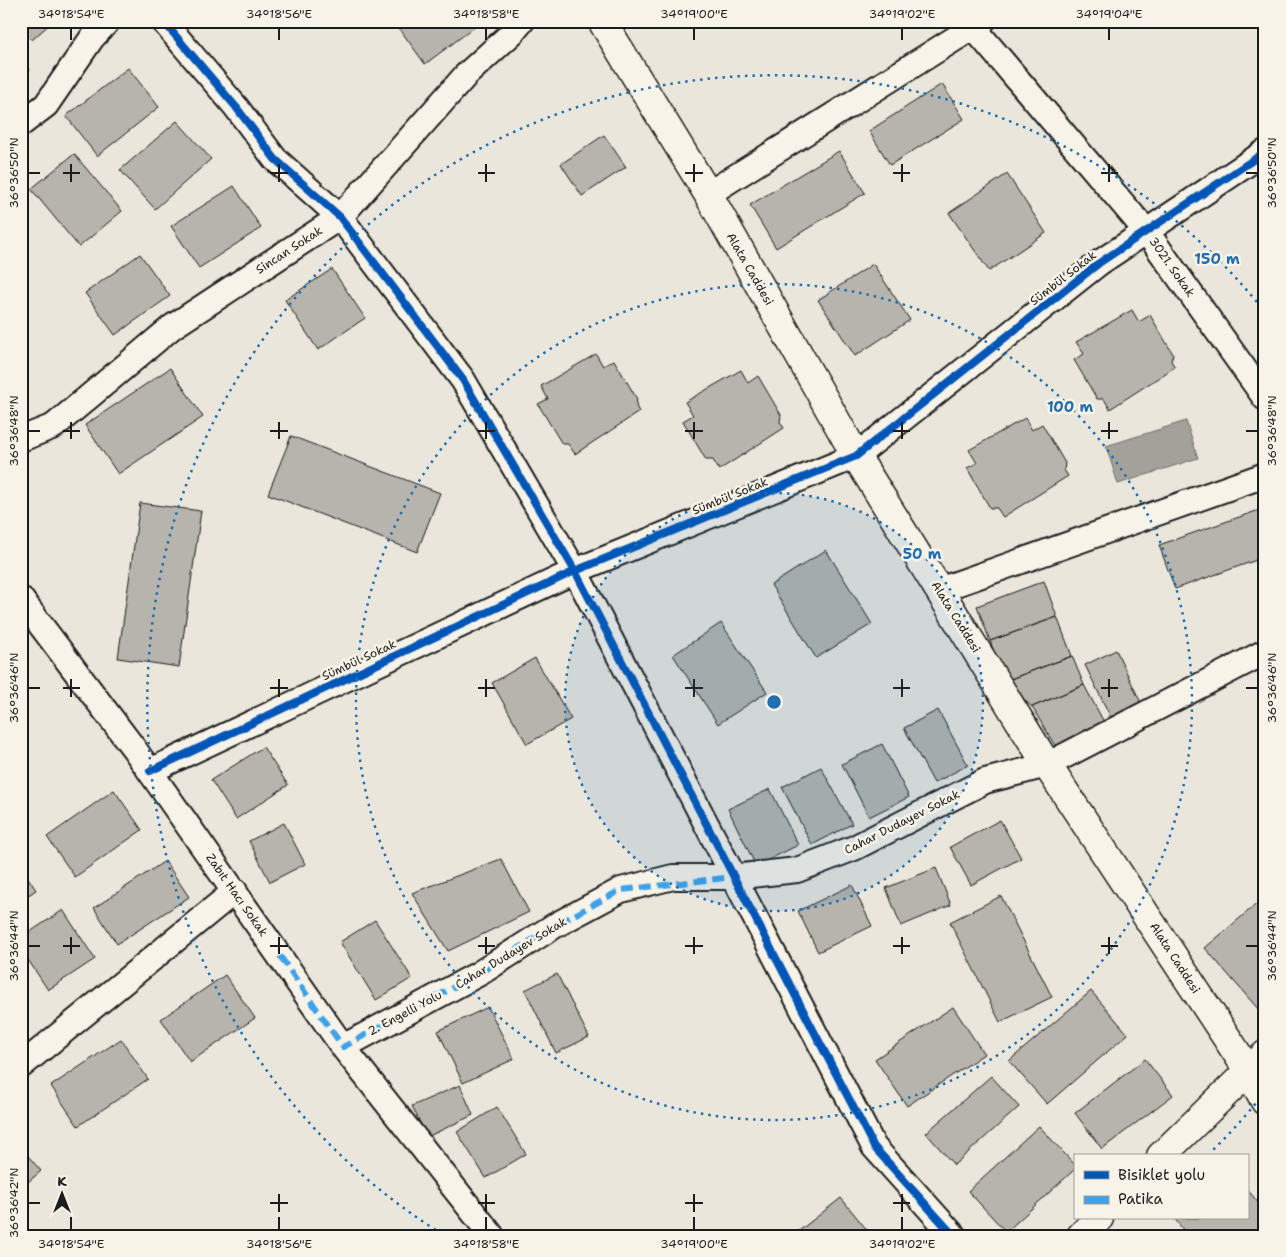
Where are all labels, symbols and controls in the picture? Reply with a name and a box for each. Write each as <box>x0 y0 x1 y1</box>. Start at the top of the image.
text: 34°18'54"E <box>38 6 104 22</box>
text: 34°18'56"E <box>246 6 312 22</box>
text: 34°18'58"E <box>453 6 519 22</box>
text: 34°19'00"E <box>660 6 728 22</box>
text: 34°19'02"E <box>869 6 935 22</box>
text: 34°19'04"E <box>1076 6 1142 22</box>
text: 36°36'50"N <box>6 137 22 209</box>
text: 36°36'50"N <box>1264 137 1280 209</box>
street label: Sincan Sokak <box>253 222 326 278</box>
street label: Alata Caddesi <box>723 230 777 308</box>
street label: 3021. Sokak <box>1145 234 1199 300</box>
street label: Sümbül Sokak <box>1026 247 1100 309</box>
text: 150 m <box>1194 249 1240 269</box>
text: 36°36'48"N <box>6 395 22 467</box>
text: 36°36'48"N <box>1264 395 1280 467</box>
text: 100 m <box>1047 397 1093 417</box>
street label: Sümbül Sokak <box>690 474 770 518</box>
text: 50 m <box>903 544 942 564</box>
street label: Alata Caddesi <box>928 578 984 656</box>
street label: Sümbül Sokak <box>319 636 399 684</box>
text: 36°36'46"N <box>6 653 22 723</box>
text: 36°36'46"N <box>1264 653 1280 723</box>
centre of rings <box>765 693 783 711</box>
street label: Cahar Dudayev Sokak <box>842 786 962 858</box>
street label: Zabıt Hacı Sokak <box>202 850 272 940</box>
text: 36°36'44"N <box>6 910 22 982</box>
text: 36°36'44"N <box>1264 910 1280 982</box>
street label: Cahar Dudayev Sokak <box>452 913 570 993</box>
street label: Alata Caddesi <box>1146 920 1204 996</box>
street label: 2. Engelli Yolu <box>365 987 445 1039</box>
legend <box>1074 1154 1248 1220</box>
text: Bisiklet yolu <box>1118 1165 1205 1185</box>
text: 36°36'42"N <box>6 1168 22 1238</box>
north arrow <box>38 1170 88 1220</box>
text: K <box>57 1172 67 1190</box>
text: Patika <box>1118 1189 1164 1209</box>
text: 34°18'54"E <box>38 1236 104 1252</box>
text: 34°18'56"E <box>246 1236 312 1252</box>
text: 34°18'58"E <box>453 1236 519 1252</box>
text: 34°19'00"E <box>660 1236 728 1252</box>
text: 34°19'02"E <box>869 1236 935 1252</box>

